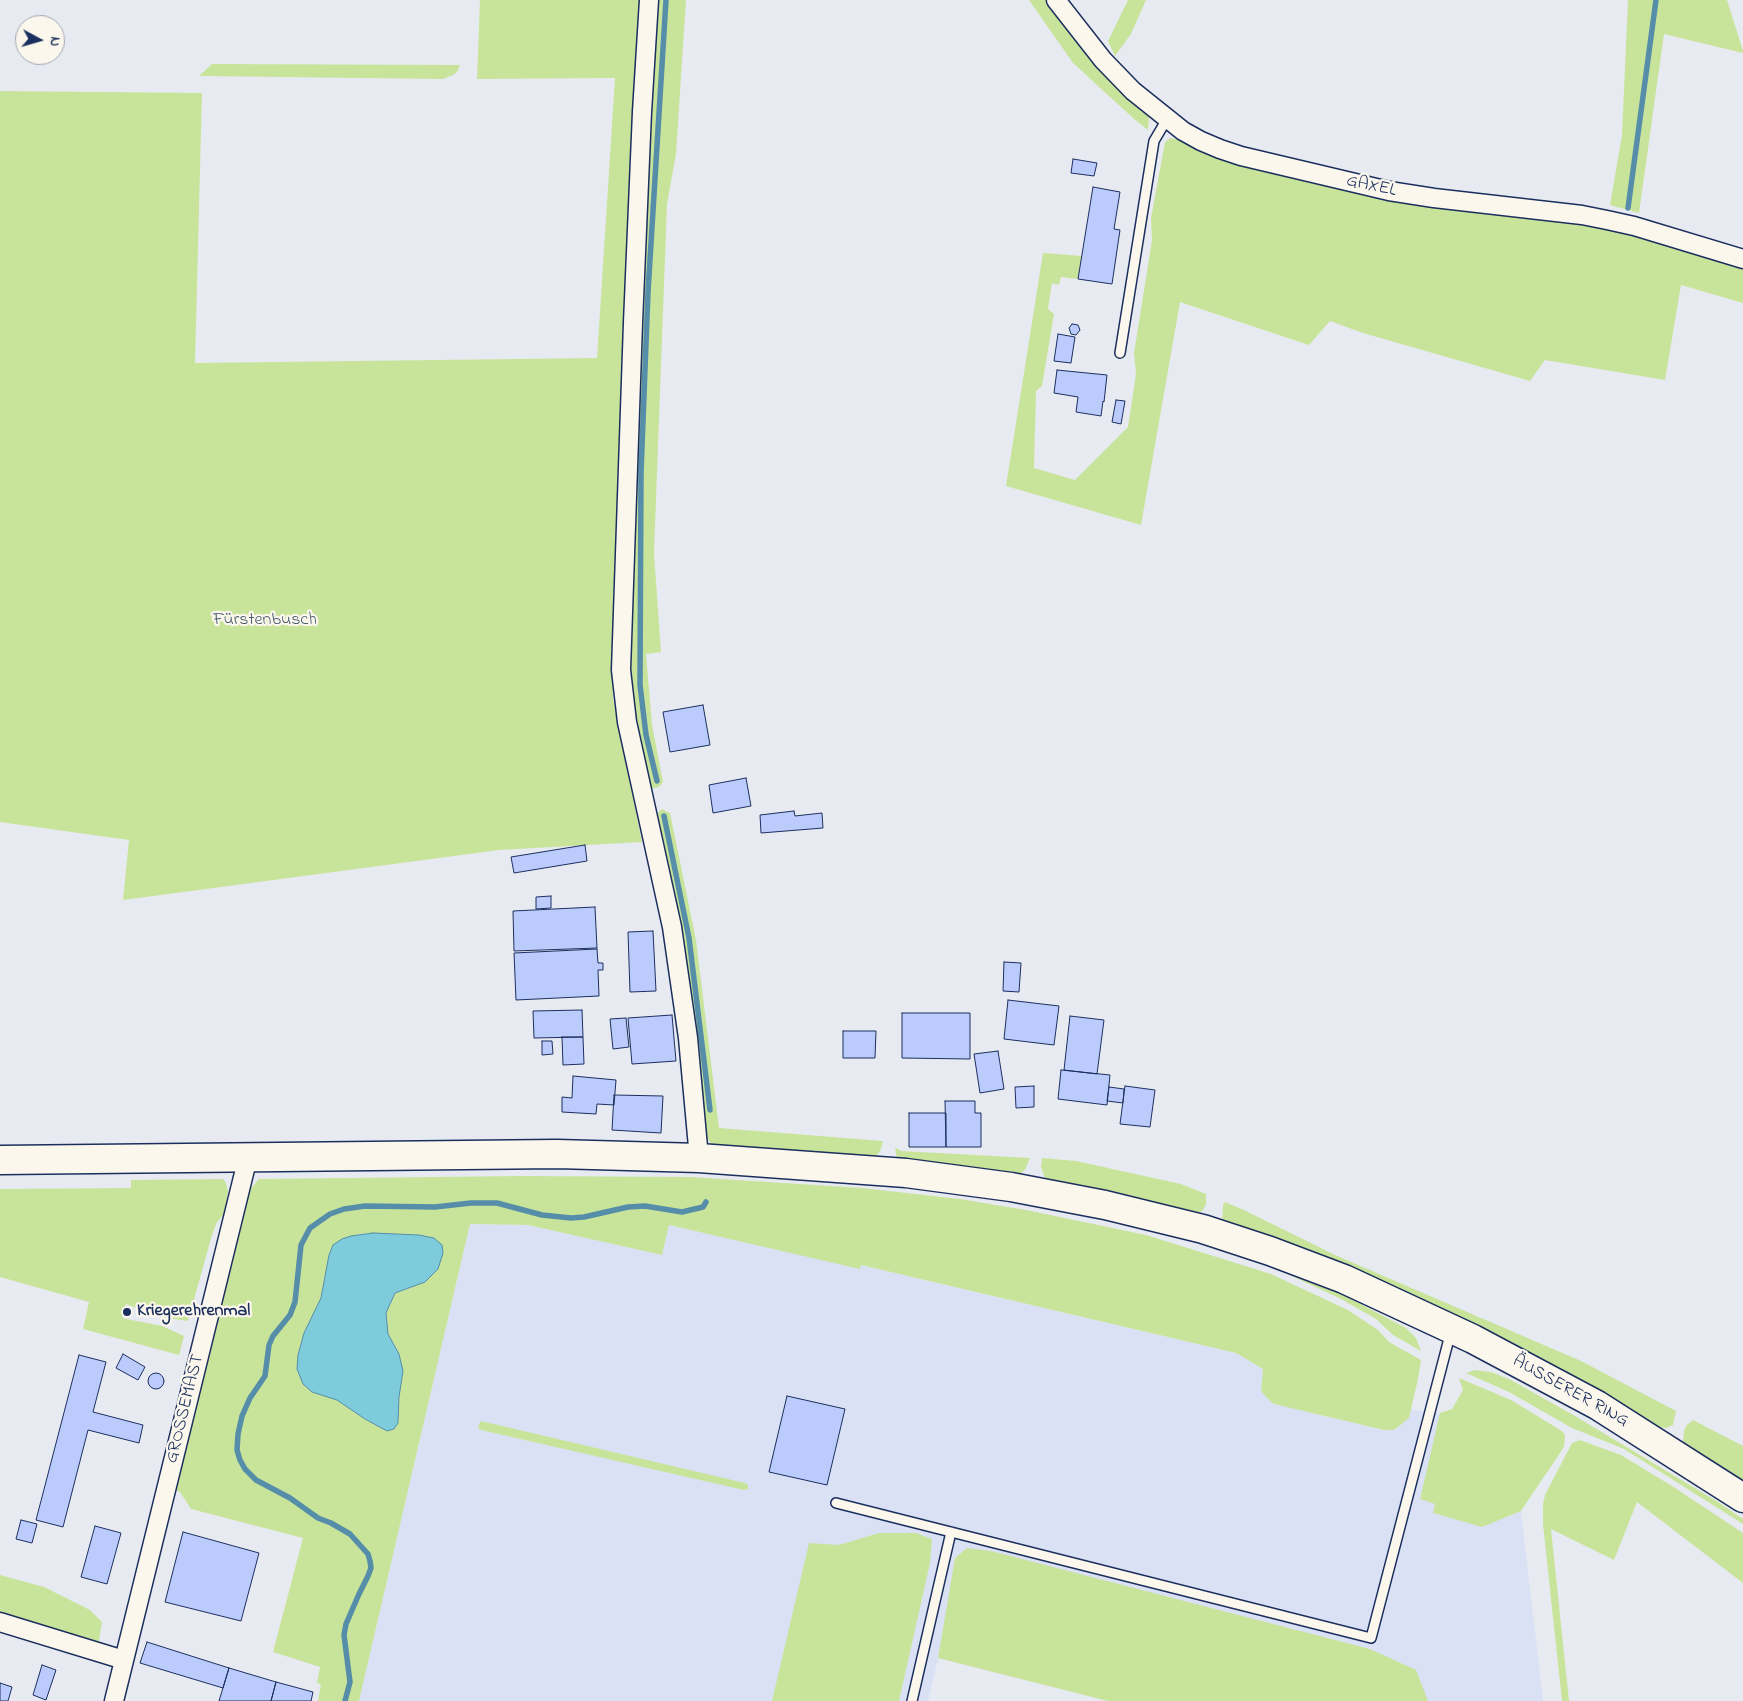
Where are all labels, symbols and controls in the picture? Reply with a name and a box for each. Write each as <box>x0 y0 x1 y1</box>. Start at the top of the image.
north arrow <box>15 15 65 65</box>
text: N <box>43 36 65 47</box>
street label: GAXEL <box>1344 171 1398 203</box>
park label: Fürstenbusch <box>213 610 317 632</box>
place label: Kriegerehrenmal <box>137 1301 250 1323</box>
marker: Kriegerehrenmal <box>121 1306 133 1318</box>
street label: ÄUSSERER RING <box>1508 1351 1632 1433</box>
street label: GROSSEMAST <box>162 1352 210 1466</box>

